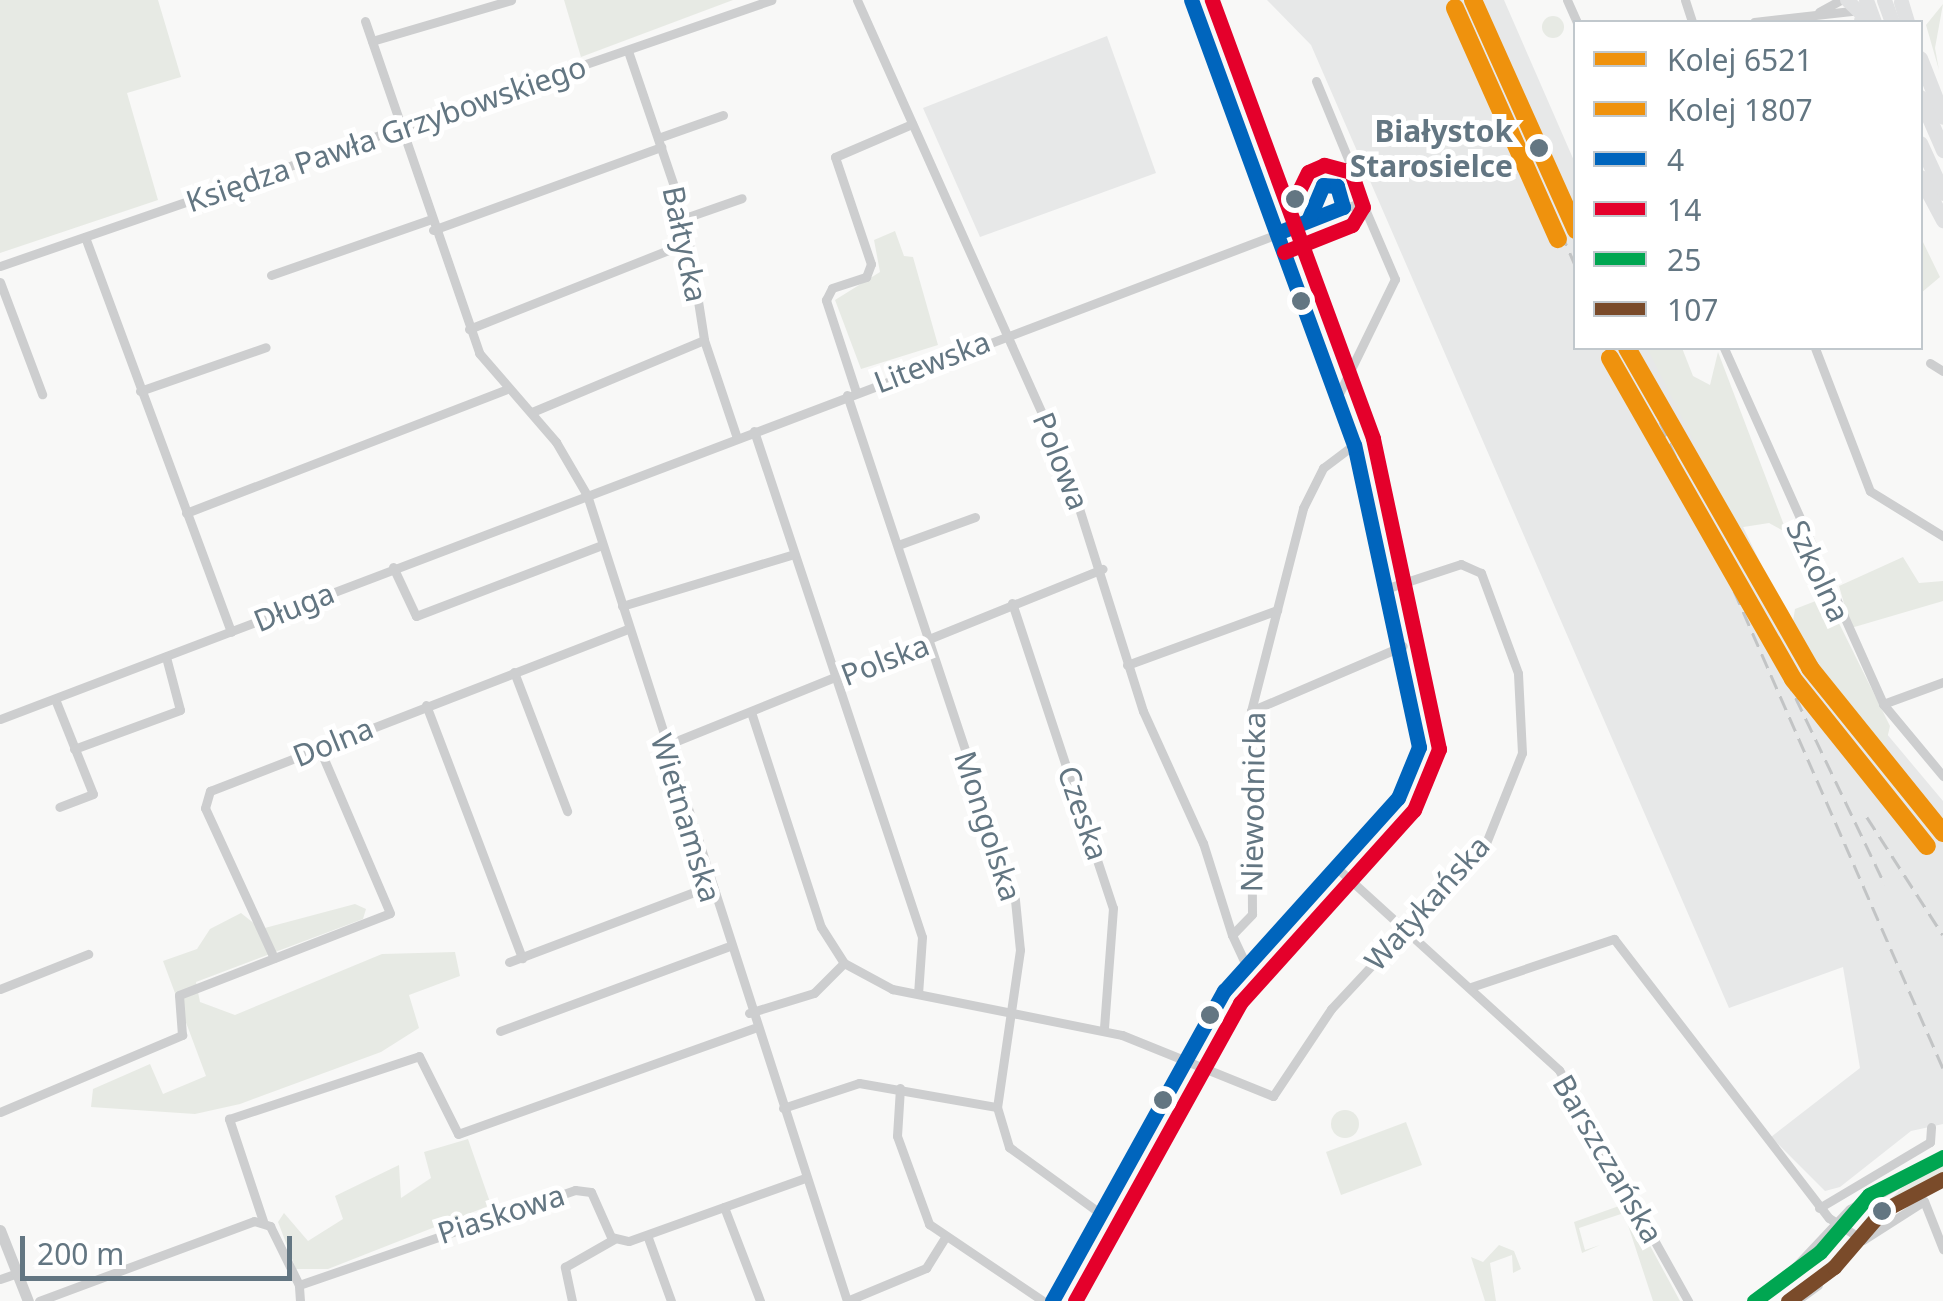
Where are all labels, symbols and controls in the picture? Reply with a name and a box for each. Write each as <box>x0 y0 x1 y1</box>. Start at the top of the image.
legend <box>1573 20 1923 350</box>
text: Kolej 6521 <box>1667 39 1813 80</box>
street label: Księdza Pawła Grzybowskiego <box>181 49 591 219</box>
text: Kolej 1807 <box>1667 89 1813 130</box>
place label: Białystok Starosielce <box>1350 113 1513 184</box>
marker: Białystok Starosielce <box>1522 131 1556 165</box>
text: 4 <box>1667 139 1684 180</box>
street label: Bałtycka <box>655 183 715 305</box>
unlabelled marker <box>1285 189 1305 209</box>
text: 14 <box>1667 189 1701 230</box>
text: 25 <box>1667 239 1701 280</box>
text: 107 <box>1667 289 1718 330</box>
unlabelled marker <box>1291 291 1311 311</box>
street label: Litewska <box>869 323 995 401</box>
street label: Polowa <box>1025 407 1097 515</box>
street label: Szkolna <box>1779 515 1857 627</box>
street label: Długa <box>249 575 339 639</box>
street label: Polska <box>836 627 934 693</box>
street label: Dolna <box>288 710 378 774</box>
street label: Niewodnicka <box>1233 711 1273 893</box>
street label: Wietnamska <box>643 730 729 906</box>
street label: Mongolska <box>947 747 1029 905</box>
street label: Czeska <box>1050 761 1116 865</box>
street label: Watykańska <box>1357 828 1497 978</box>
unlabelled marker <box>1200 1005 1220 1025</box>
street label: Barszczańska <box>1545 1068 1671 1250</box>
unlabelled marker <box>1153 1090 1173 1110</box>
street label: Piaskowa <box>433 1177 569 1251</box>
unlabelled marker <box>1872 1201 1892 1221</box>
scale bar <box>25 1216 298 1278</box>
text: 200 m <box>37 1233 124 1274</box>

